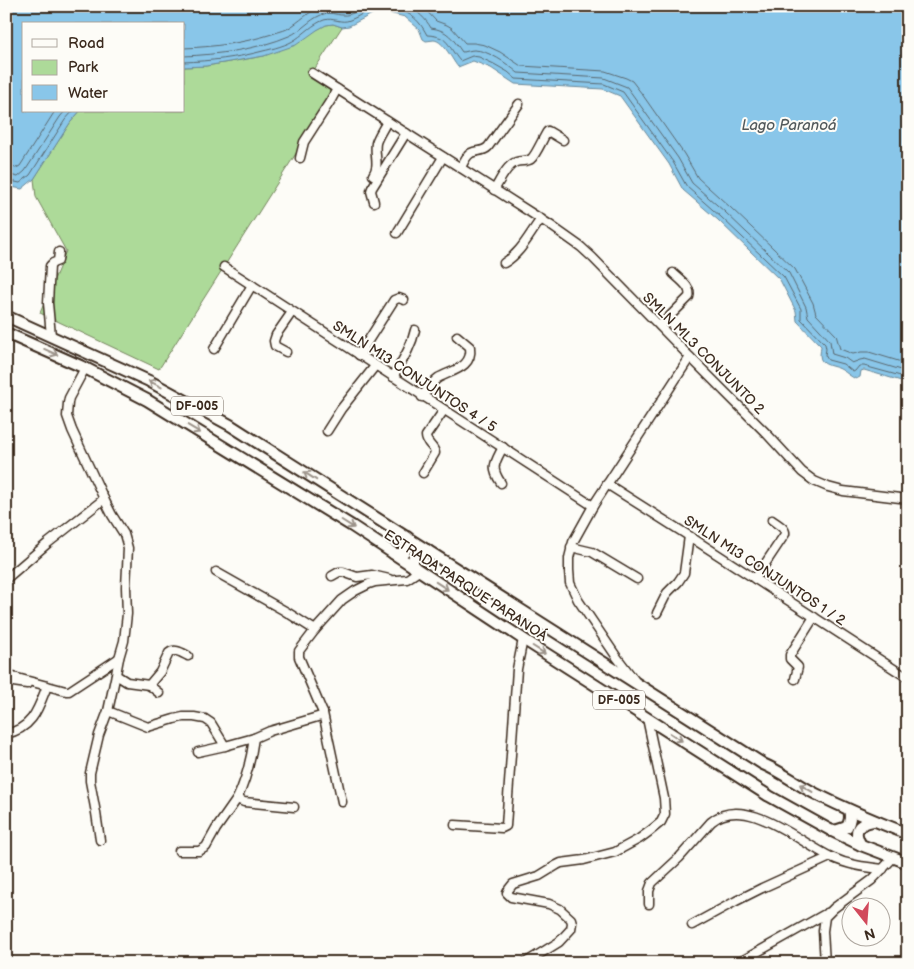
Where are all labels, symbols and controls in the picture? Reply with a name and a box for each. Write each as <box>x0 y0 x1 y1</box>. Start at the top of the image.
legend <box>22 22 185 112</box>
text: Road <box>68 34 104 53</box>
text: Park <box>68 58 99 77</box>
text: Water <box>68 84 108 103</box>
water label: Lago Paranoá <box>742 116 836 135</box>
street label: SMLN ML3 CONJUNTO 2 <box>639 289 769 418</box>
street label: SMLN MI3 CONJUNTOS 4 / 5 <box>330 317 500 436</box>
one-way arrow <box>43 348 58 358</box>
one-way arrow <box>148 379 163 388</box>
road number: DF-005 <box>171 396 223 416</box>
one-way arrow <box>187 424 201 434</box>
one-way arrow <box>303 470 317 481</box>
street label: SMLN MI3 CONJUNTOS 1 / 2 <box>681 512 849 629</box>
one-way arrow <box>341 520 355 530</box>
street label: ESTRADA PARQUE PARANOÁ <box>381 525 551 645</box>
one-way arrow <box>434 581 448 591</box>
one-way arrow <box>532 644 546 655</box>
road number: DF-005 <box>593 690 645 710</box>
one-way arrow <box>669 732 683 742</box>
one-way arrow <box>799 783 813 793</box>
north arrow <box>842 896 892 946</box>
text: N <box>862 924 877 944</box>

